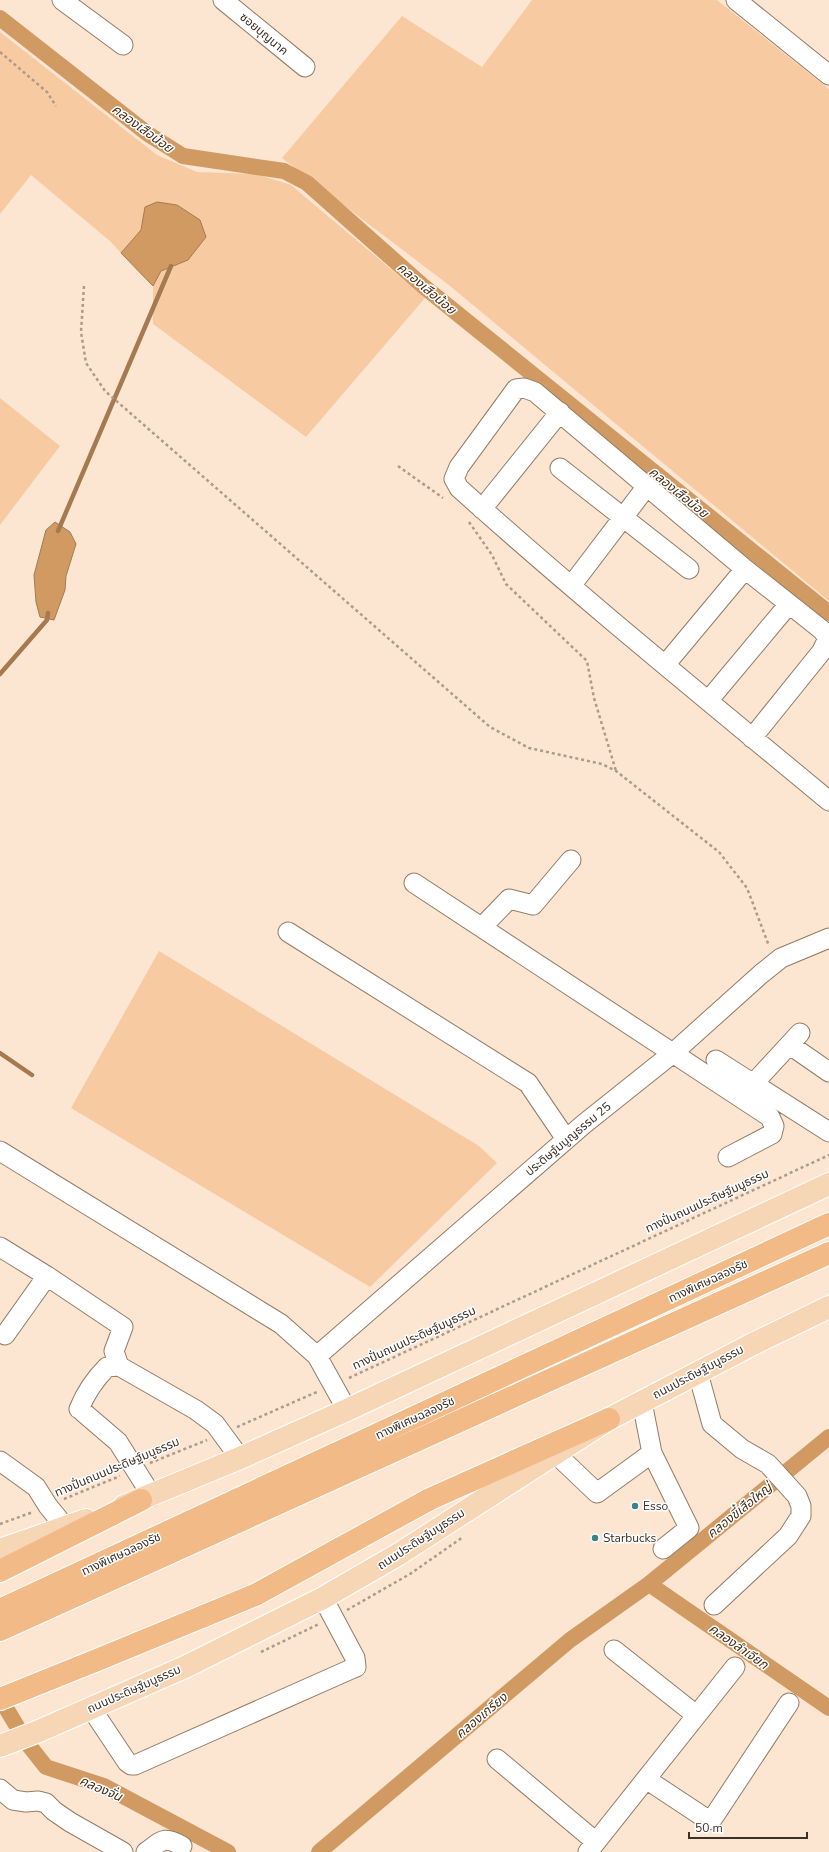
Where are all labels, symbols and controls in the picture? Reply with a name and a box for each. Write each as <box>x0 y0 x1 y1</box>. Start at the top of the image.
street label: ซอยบุญนาค <box>236 9 292 59</box>
water label: คลองเสือน้อย <box>108 100 178 158</box>
water label: คลองเสือน้อย <box>393 259 461 319</box>
water label: คลองเสือน้อย <box>645 463 713 523</box>
street label: ประดิษฐ์มนูญธรรม 25 <box>522 1098 614 1180</box>
street label: ทางปั่นถนนประดิษฐ์มนูธรรม <box>643 1165 771 1237</box>
street label: ทางพิเศษฉลองรัช <box>666 1256 750 1306</box>
street label: ทางปั่นถนนประดิษฐ์มนูธรรม <box>350 1302 478 1374</box>
street label: ถนนประดิษฐ์มนูธรรม <box>650 1341 746 1403</box>
street label: ทางพิเศษฉลองรัช <box>373 1393 457 1443</box>
street label: ทางปั่นถนนประดิษฐ์มนูธรรม <box>52 1433 182 1501</box>
water label: คลองขี้เสือใหญ่ <box>703 1477 777 1543</box>
place label: Esso <box>643 1498 668 1514</box>
marker: Esso <box>630 1501 640 1511</box>
street label: ถนนประดิษฐ์มนูธรรม <box>374 1505 468 1573</box>
street label: ทางพิเศษฉลองรัช <box>79 1529 163 1579</box>
place label: Starbucks <box>603 1530 656 1546</box>
marker: Starbucks <box>590 1533 600 1543</box>
water label: คลองลำเจียก <box>705 1620 773 1675</box>
street label: ถนนประดิษฐ์มนูธรรม <box>85 1661 183 1717</box>
water label: คลองเกรียง <box>452 1688 512 1743</box>
water label: คลองจั่น <box>77 1772 126 1806</box>
scale bar <box>689 1814 807 1840</box>
text: 50 m <box>695 1820 723 1836</box>

